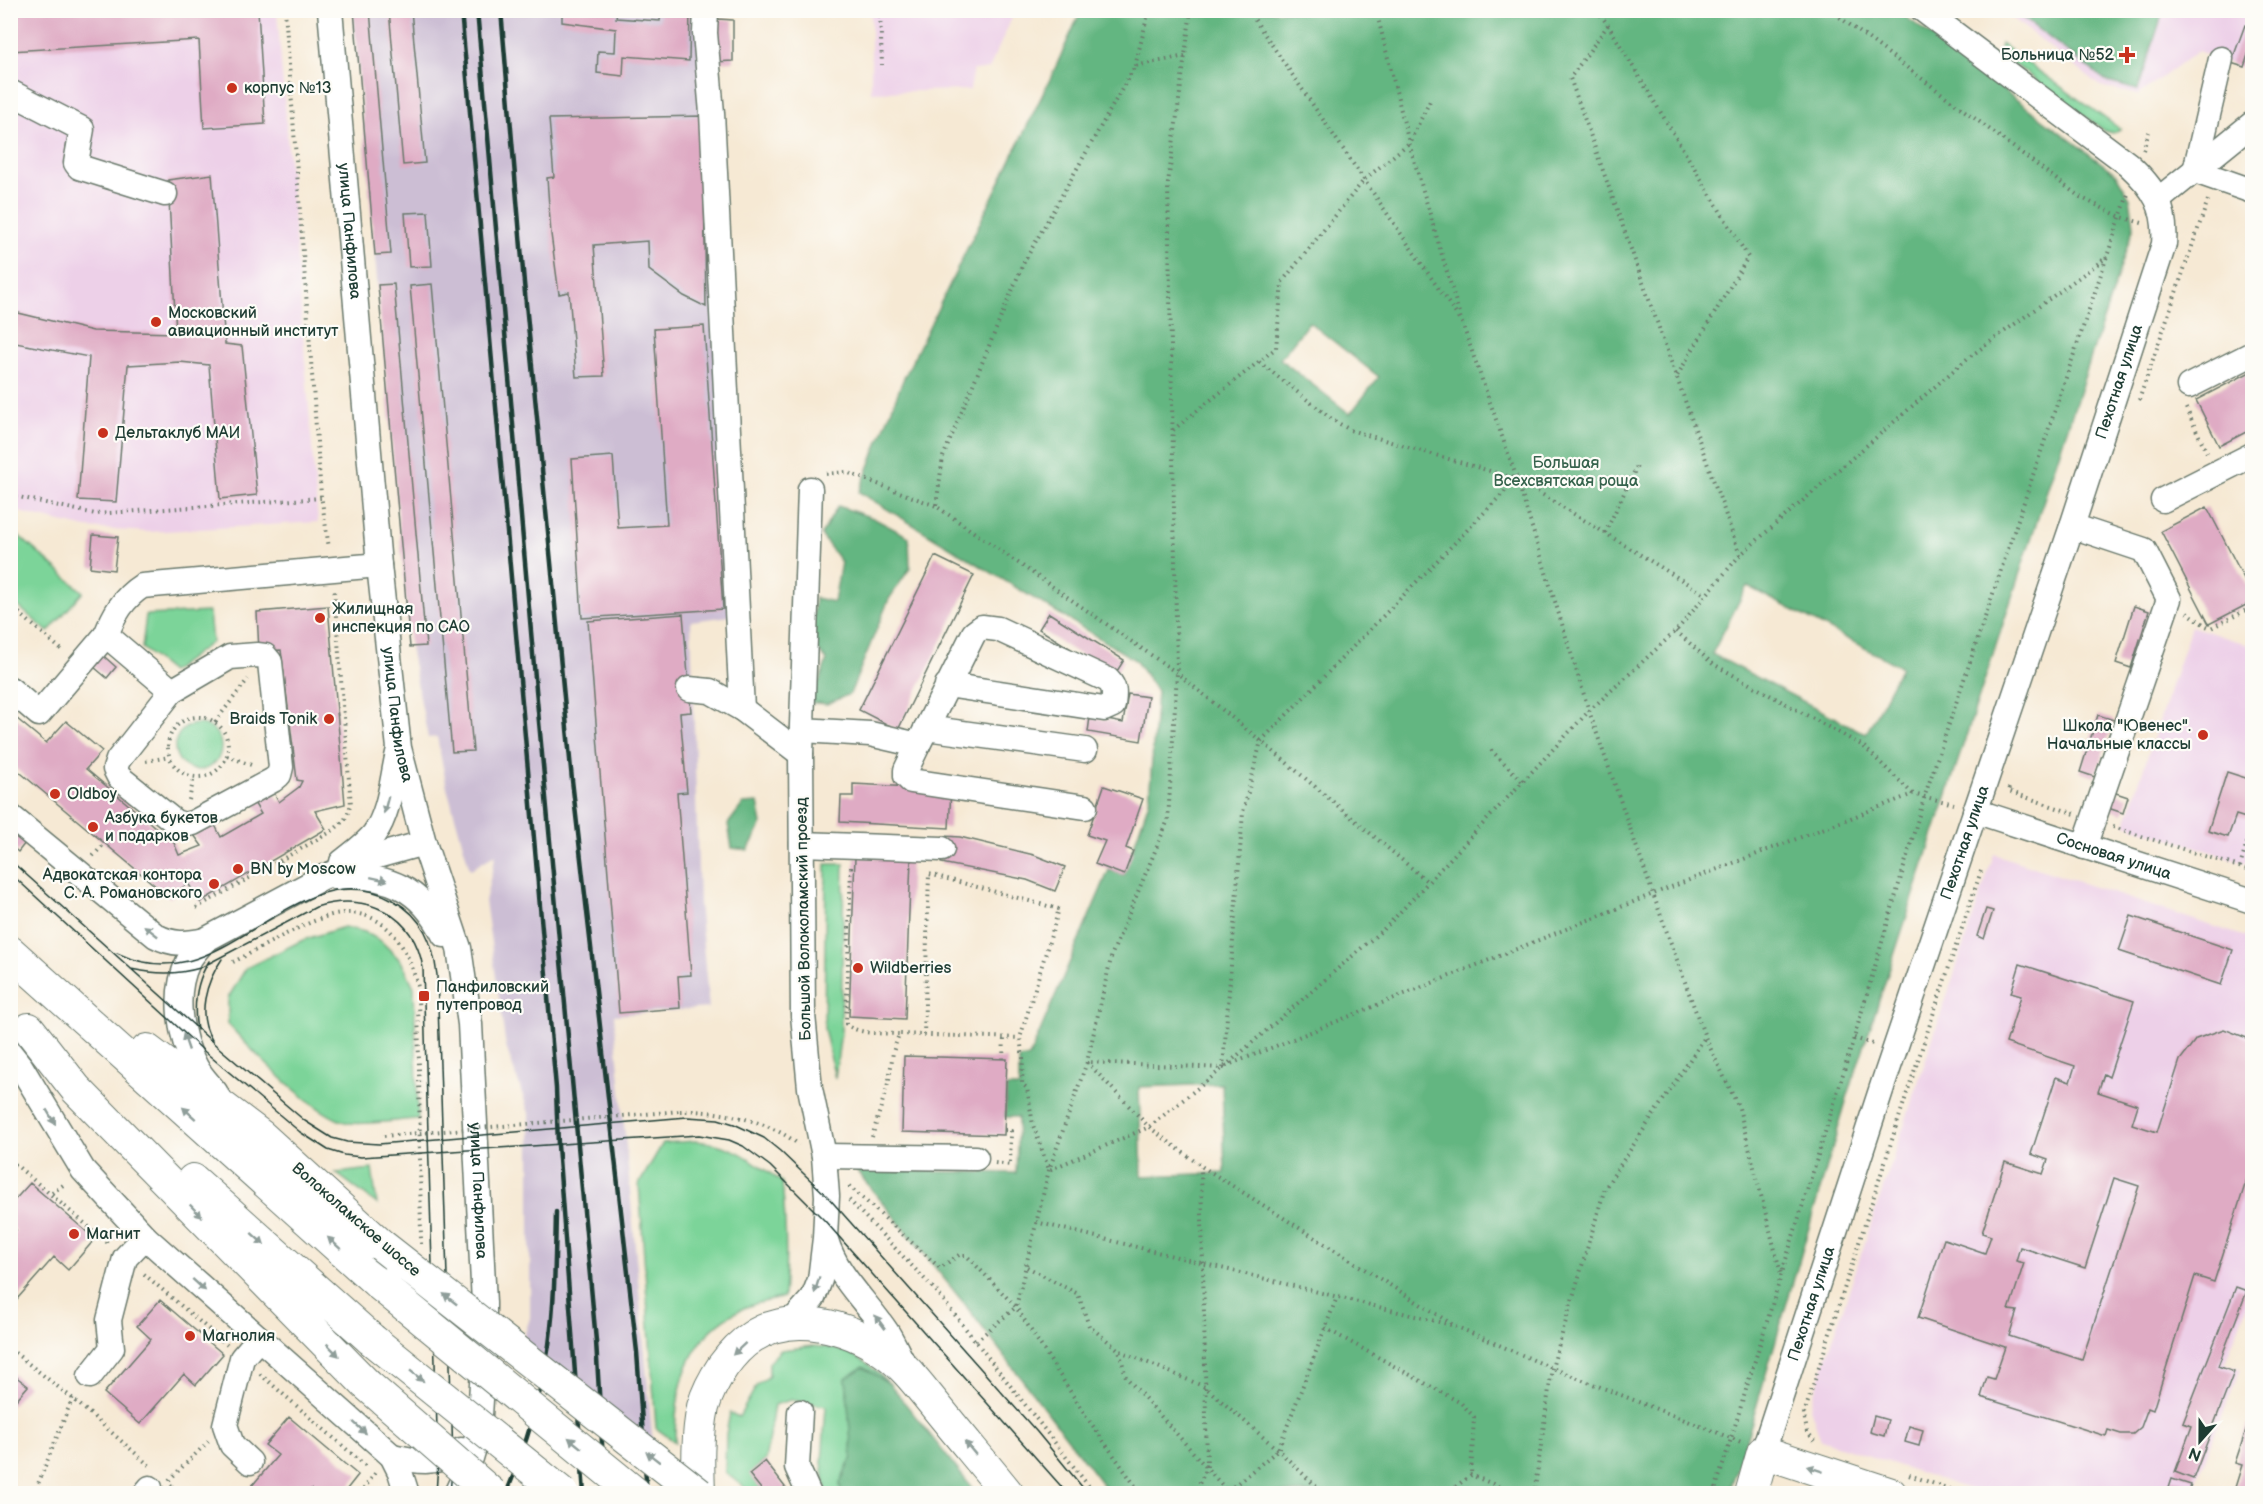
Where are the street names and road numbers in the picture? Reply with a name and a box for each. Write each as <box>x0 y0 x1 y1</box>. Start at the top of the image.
street label: улица Панфилова <box>334 162 365 301</box>
street label: Пехотная улица <box>2092 321 2147 441</box>
street label: улица Панфилова <box>379 646 417 785</box>
street label: Пехотная улица <box>1937 782 1993 902</box>
street label: Большой Волоколамский проезд <box>792 797 816 1041</box>
street label: Сосновая улица <box>2054 829 2174 884</box>
street label: улица Панфилова <box>465 1122 491 1260</box>
street label: Волоколамское шоссе <box>288 1159 424 1281</box>
street label: Пехотная улица <box>1784 1243 1839 1363</box>

